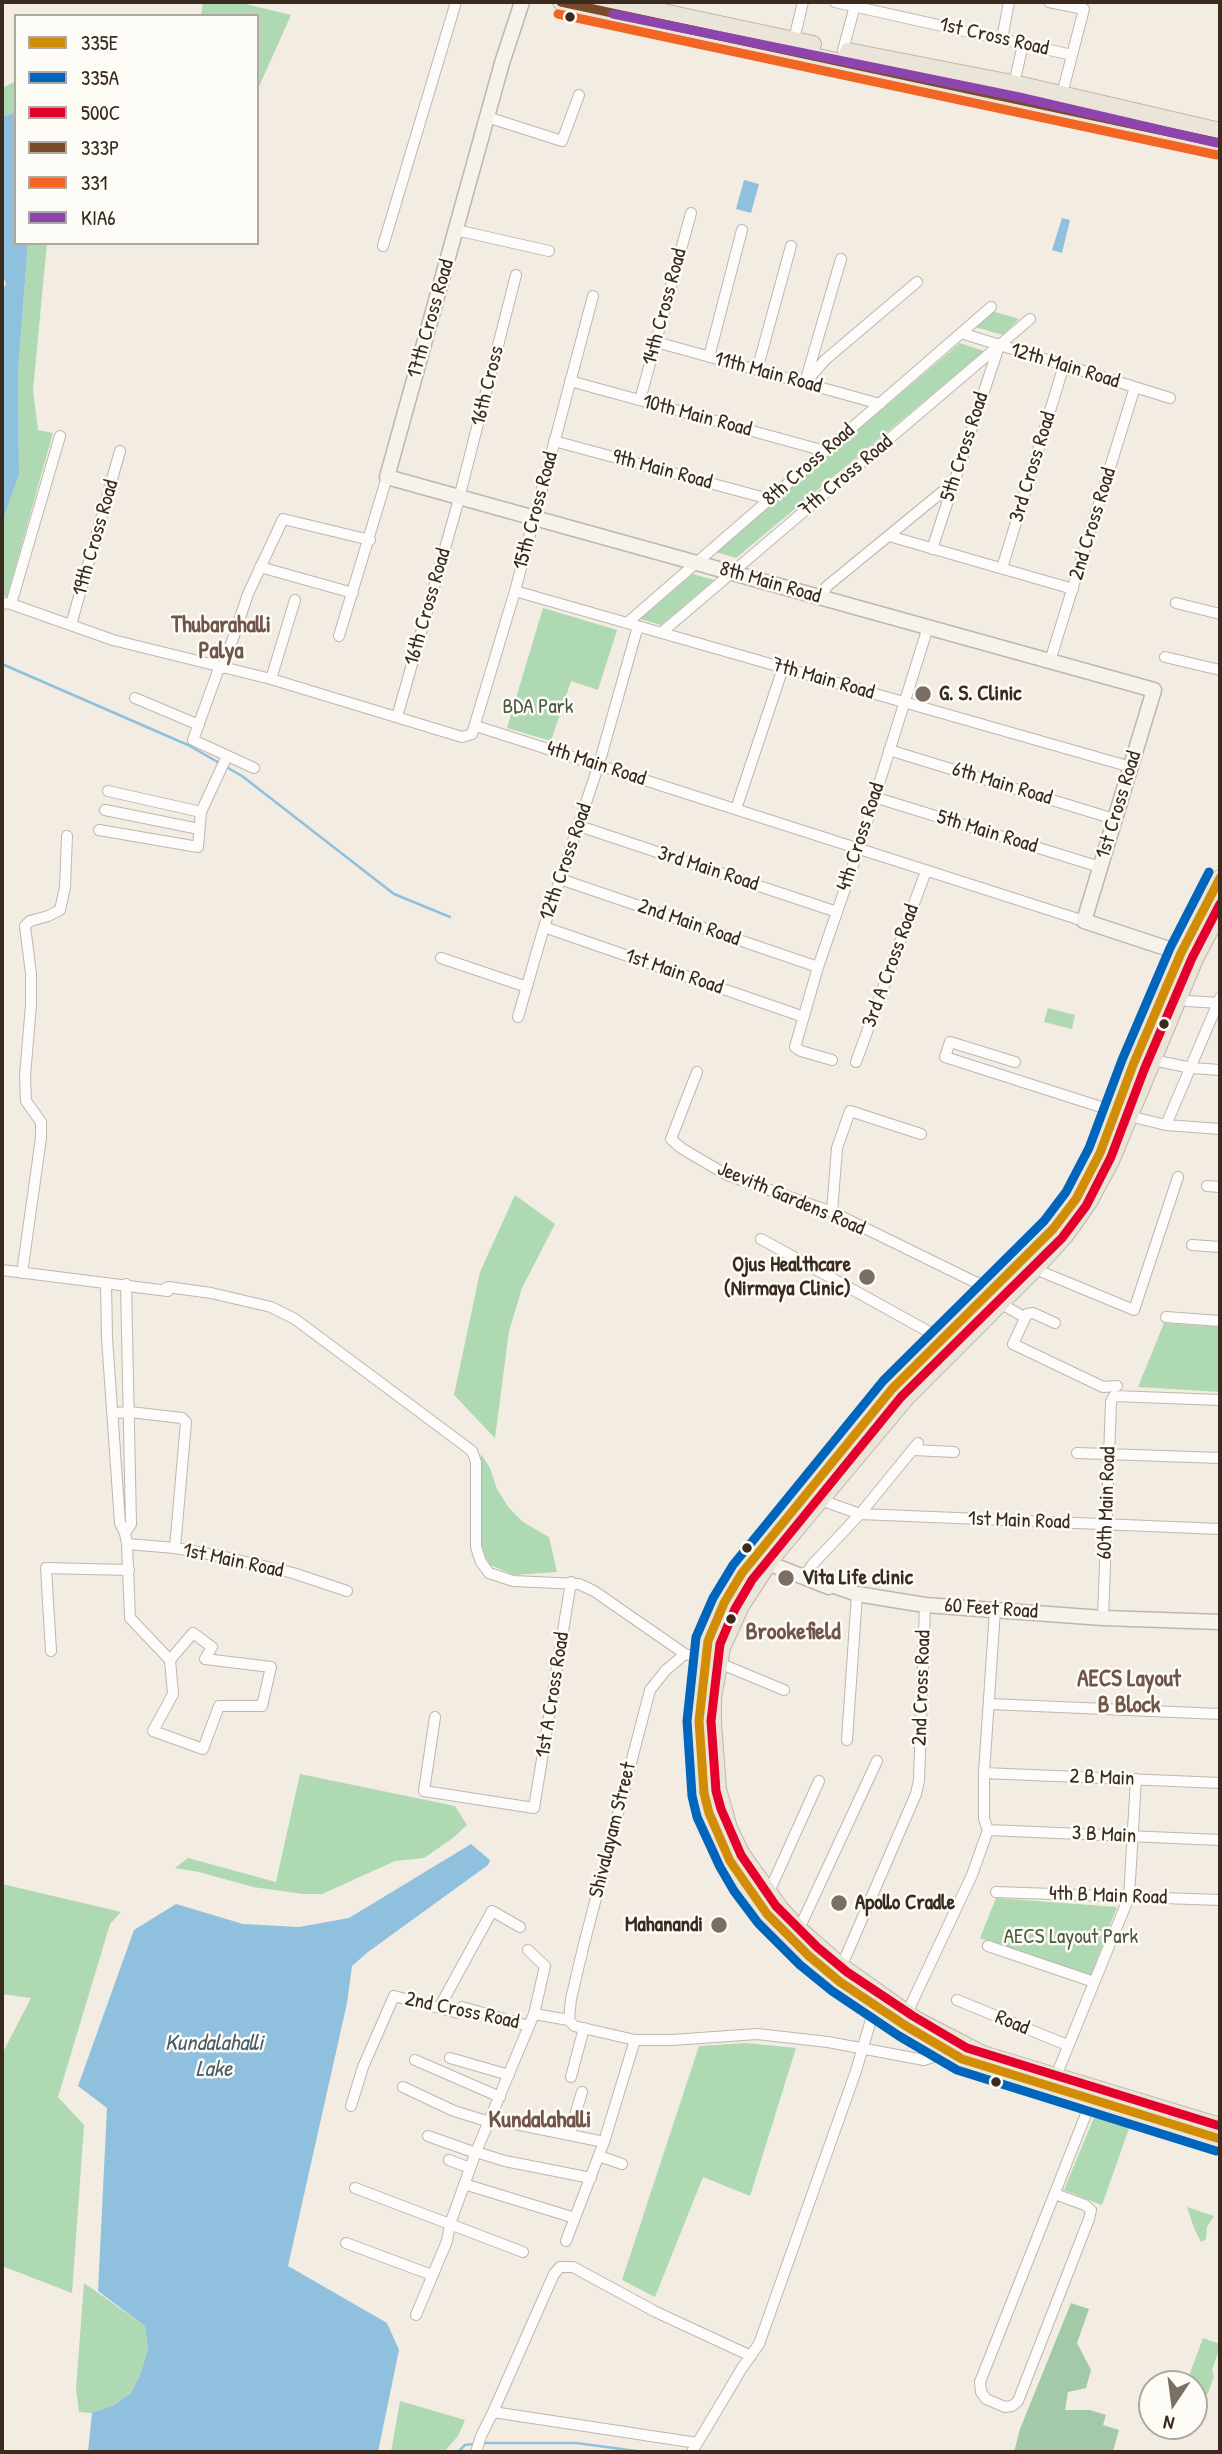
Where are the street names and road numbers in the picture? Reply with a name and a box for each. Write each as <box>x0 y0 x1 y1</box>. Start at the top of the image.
street label: 1st Cross Road <box>937 12 1051 62</box>
street label: 14th Cross Road <box>637 246 693 368</box>
street label: 17th Cross Road <box>402 257 460 381</box>
street label: 12th Main Road <box>1008 338 1122 394</box>
street label: 16th Cross <box>466 344 510 428</box>
street label: 11th Main Road <box>711 347 825 399</box>
street label: 10th Main Road <box>640 389 754 443</box>
street label: 5th Cross Road <box>936 389 994 505</box>
street label: 3rd Cross Road <box>1004 409 1062 525</box>
street label: 8th Cross Road <box>758 418 860 512</box>
street label: 7th Cross Road <box>794 429 898 523</box>
street label: 9th Main Road <box>609 445 715 495</box>
street label: 15th Cross Road <box>508 449 564 573</box>
street label: 2nd Cross Road <box>1064 465 1122 583</box>
street label: 19th Cross Road <box>67 477 125 599</box>
street label: 16th Cross Road <box>399 546 457 668</box>
street label: 8th Main Road <box>716 557 824 609</box>
street label: 7th Main Road <box>769 652 877 706</box>
street label: 4th Main Road <box>543 736 649 792</box>
street label: 1st Cross Road <box>1091 748 1147 862</box>
street label: 6th Main Road <box>949 757 1055 811</box>
street label: 4th Cross Road <box>832 780 890 894</box>
street label: 12th Cross Road <box>534 800 598 924</box>
street label: 5th Main Road <box>934 805 1040 859</box>
street label: 3rd Main Road <box>654 841 762 897</box>
street label: 2nd Main Road <box>635 894 743 952</box>
street label: 3rd A Cross Road <box>857 901 925 1031</box>
street label: 1st Main Road <box>622 943 726 1001</box>
street label: Jeevith Gardens Road <box>713 1156 869 1242</box>
street label: 60th Main Road <box>1092 1446 1122 1560</box>
street label: 1st Main Road <box>968 1507 1070 1535</box>
street label: 1st Main Road <box>181 1538 285 1584</box>
street label: 60 Feet Road <box>943 1593 1039 1625</box>
street label: 2nd Cross Road <box>907 1630 937 1746</box>
street label: 1st A Cross Road <box>531 1631 575 1759</box>
street label: Shivalayam Street <box>584 1760 642 1900</box>
street label: 2 B Main <box>1069 1764 1135 1792</box>
street label: 3 B Main <box>1071 1821 1137 1849</box>
street label: 4th B Main Road <box>1048 1881 1168 1911</box>
street label: 2nd Cross Road <box>403 1987 521 2035</box>
street label: Road <box>991 2005 1033 2041</box>

